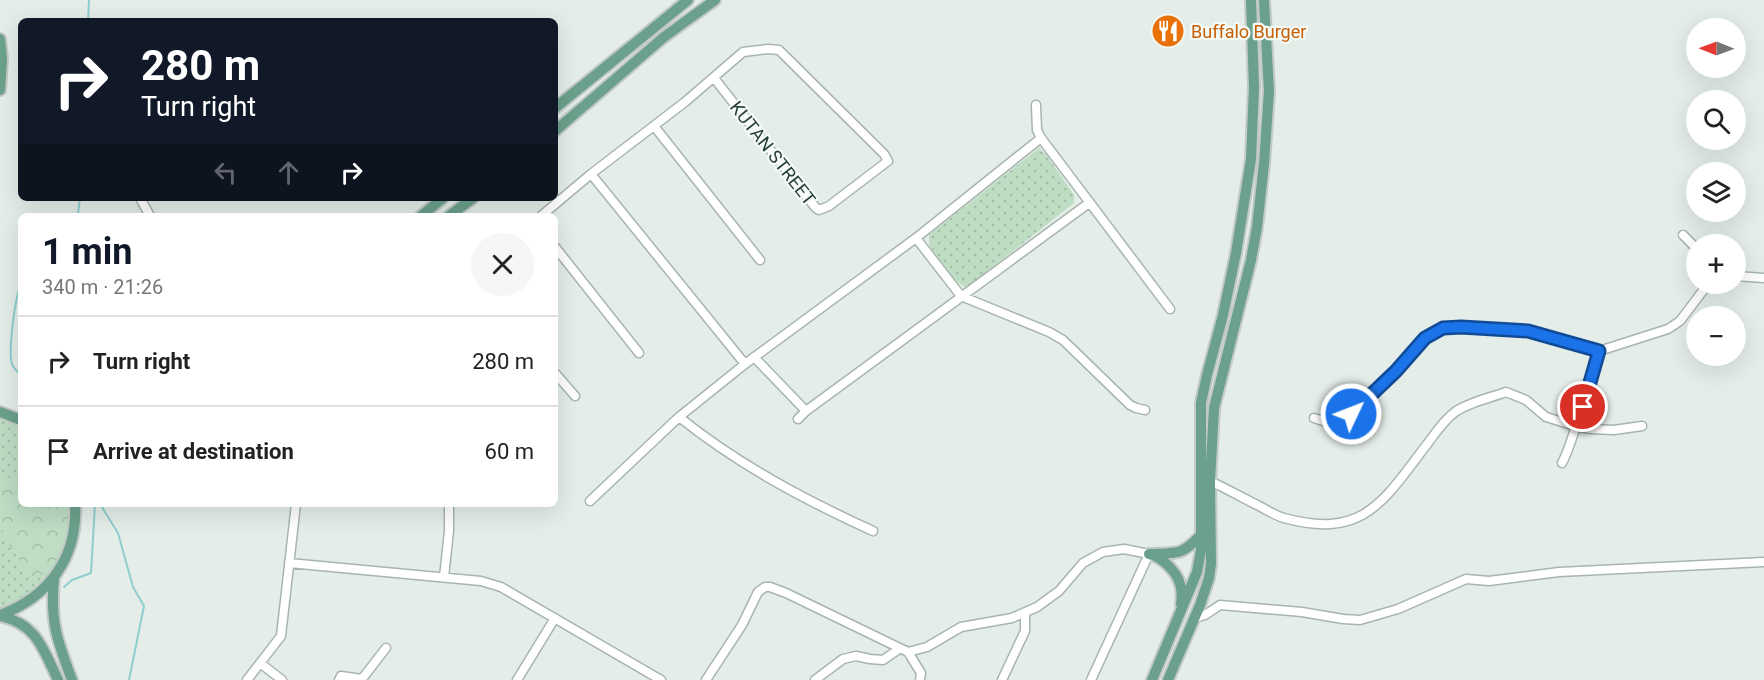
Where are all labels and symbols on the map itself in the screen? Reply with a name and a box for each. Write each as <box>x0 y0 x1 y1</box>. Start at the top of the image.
restaurant icon: Buffalo Burger <box>1150 13 1186 49</box>
north arrow <box>1686 18 1746 78</box>
place label: Buffalo Burger <box>1191 21 1306 42</box>
street label: KUTAN STREET <box>726 97 820 209</box>
pin <box>1557 381 1608 432</box>
position arrow <box>1319 382 1383 446</box>

